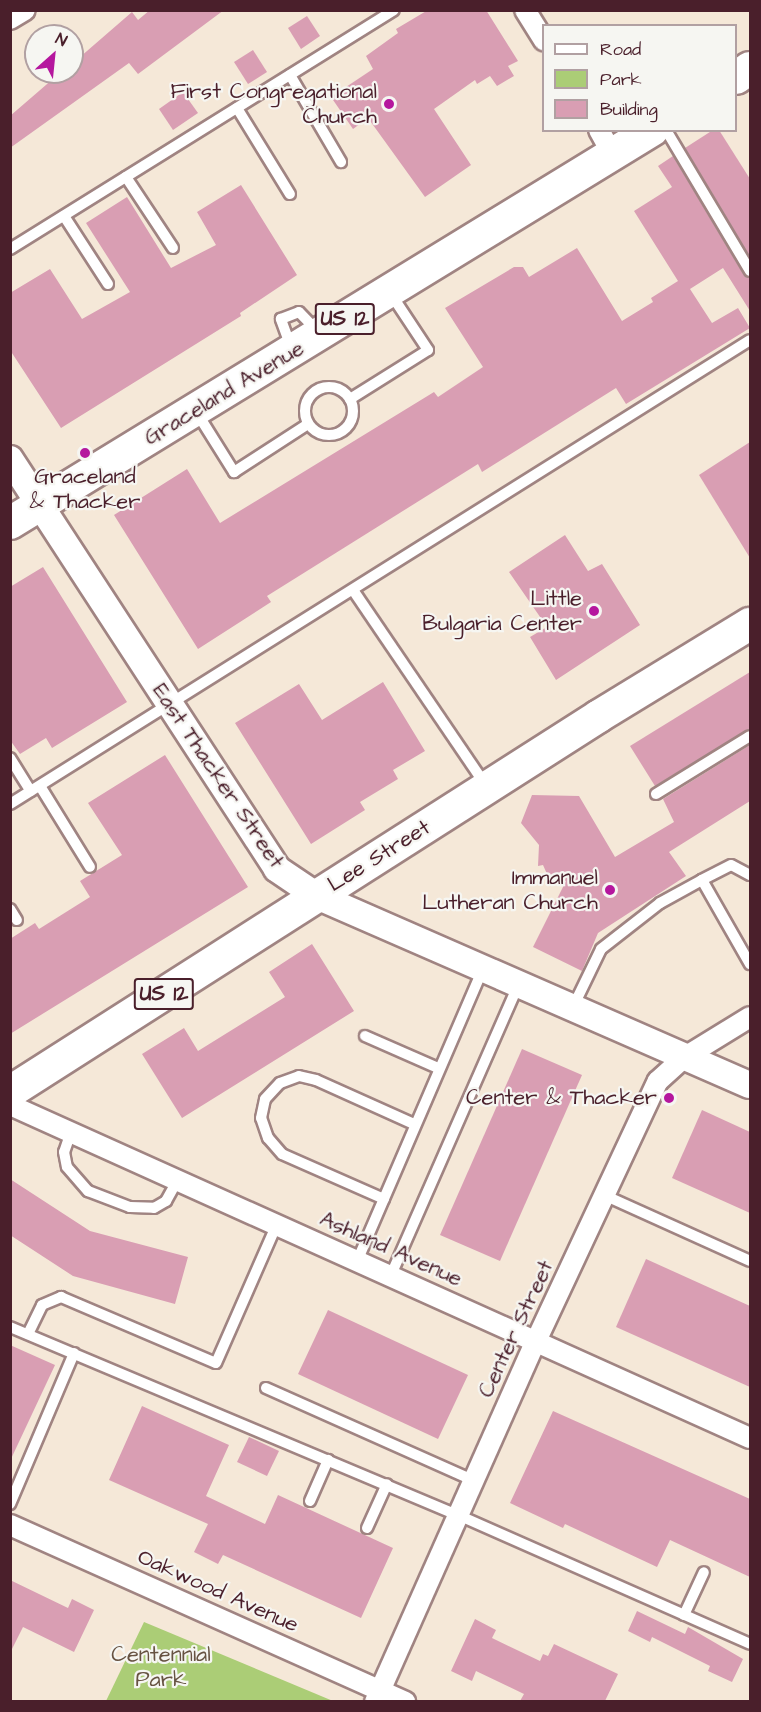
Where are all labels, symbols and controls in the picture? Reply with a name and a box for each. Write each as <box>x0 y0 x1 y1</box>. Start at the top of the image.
north arrow <box>24 24 84 84</box>
legend <box>542 24 737 132</box>
text: N <box>52 28 71 52</box>
text: Road <box>600 37 641 62</box>
text: Park <box>600 67 642 92</box>
place label: First Congregational Church <box>170 78 377 130</box>
marker: First Congregational Church <box>382 97 396 111</box>
text: Building <box>600 97 658 122</box>
road number: US 12 <box>314 301 376 337</box>
street label: Graceland Avenue <box>139 335 309 451</box>
marker: Graceland & Thacker <box>78 446 92 460</box>
place label: Graceland & Thacker <box>30 463 140 514</box>
place label: Little Bulgaria Center <box>422 585 582 636</box>
marker: Little Bulgaria Center <box>587 604 601 618</box>
street label: East Thacker Street <box>146 679 290 873</box>
street label: Lee Street <box>323 814 435 898</box>
place label: Immanuel Lutheran Church <box>422 864 598 915</box>
marker: Immanuel Lutheran Church <box>603 883 617 897</box>
road number: US 12 <box>132 976 195 1012</box>
place label: Center & Thacker <box>466 1085 657 1111</box>
marker: Center & Thacker <box>662 1091 676 1105</box>
street label: Ashland Avenue <box>316 1206 466 1292</box>
street label: Center Street <box>473 1256 559 1402</box>
street label: Oakwood Avenue <box>133 1544 303 1638</box>
park label: Centennial Park <box>111 1641 211 1693</box>

